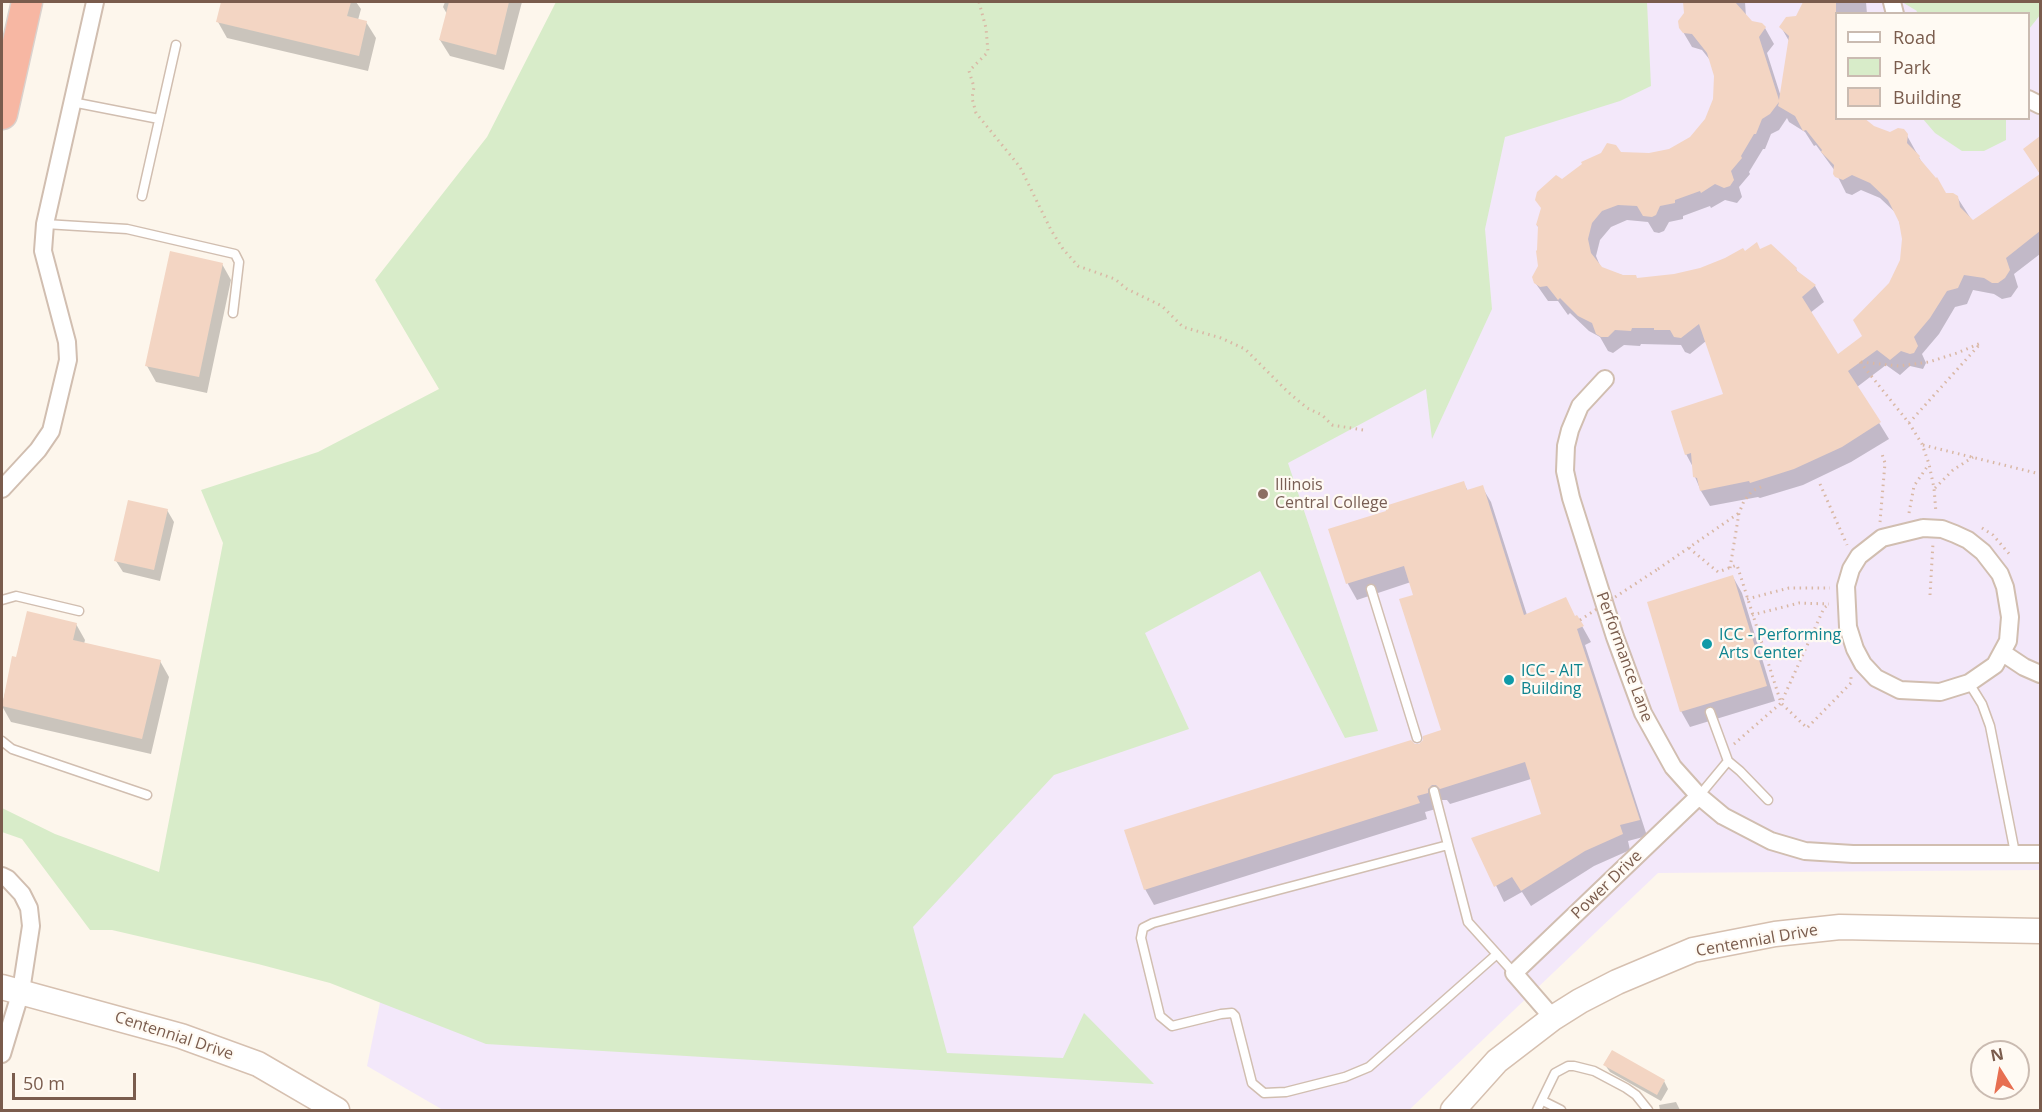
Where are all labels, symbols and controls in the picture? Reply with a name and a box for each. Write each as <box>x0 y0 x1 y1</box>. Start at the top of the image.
legend <box>1835 12 2030 120</box>
text: Road <box>1893 25 1936 49</box>
text: Park <box>1893 55 1931 79</box>
text: Building <box>1893 85 1961 109</box>
place label: Illinois Central College <box>1275 475 1388 513</box>
marker: Illinois Central College <box>1256 487 1270 501</box>
street label: Performance Lane <box>1592 589 1656 725</box>
place label: ICC - Performing Arts Center <box>1719 625 1841 663</box>
marker: ICC - Performing Arts Center <box>1700 637 1714 651</box>
place label: ICC - AIT Building <box>1521 661 1582 699</box>
marker: ICC - AIT Building <box>1502 673 1516 687</box>
street label: Power Drive <box>1568 847 1646 923</box>
street label: Centennial Drive <box>1695 921 1819 961</box>
street label: Centennial Drive <box>112 1008 236 1064</box>
north arrow <box>1970 1040 2030 1100</box>
text: N <box>1988 1042 2005 1066</box>
scale bar <box>15 1061 140 1099</box>
text: 50 m <box>23 1071 65 1095</box>

